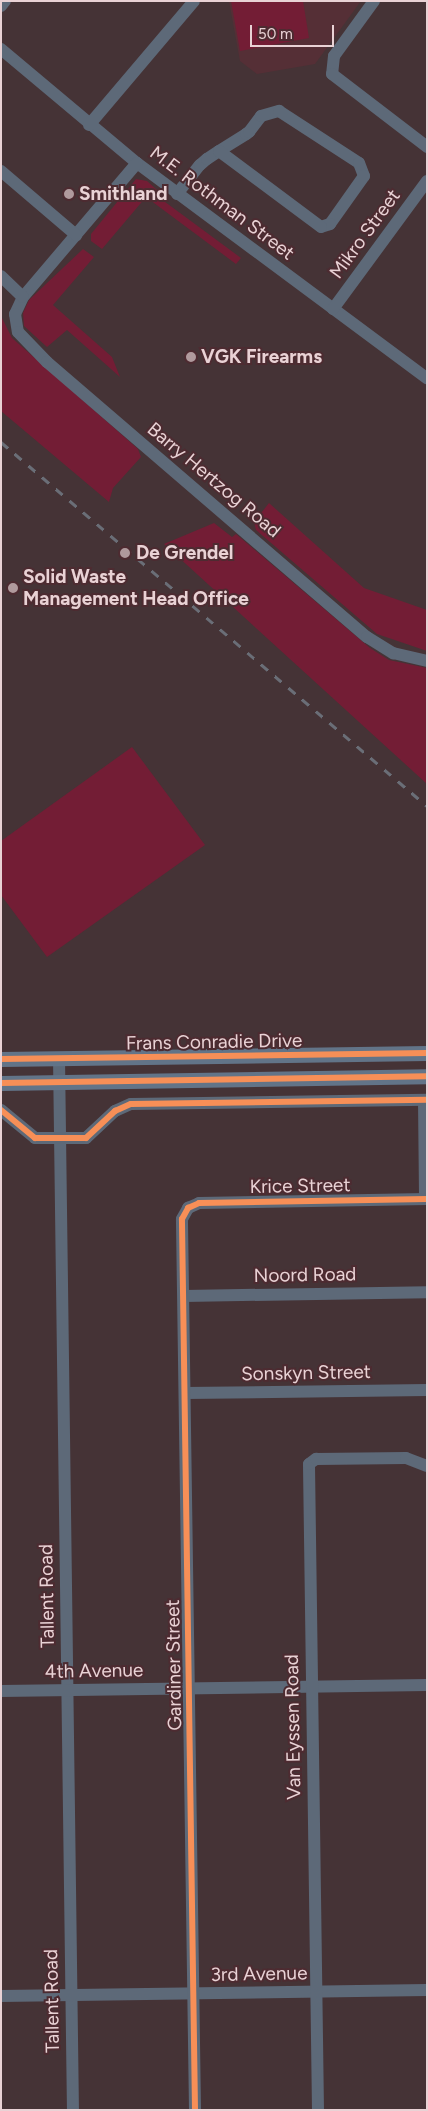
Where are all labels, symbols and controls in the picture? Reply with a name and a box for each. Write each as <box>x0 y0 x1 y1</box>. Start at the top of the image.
scale bar <box>253 15 337 47</box>
text: 50 m <box>258 25 293 43</box>
street label: M.E. Rothman Street <box>145 141 299 265</box>
place label: Smithland <box>79 183 167 205</box>
street label: Mikro Street <box>325 185 405 283</box>
marker: Smithland <box>63 188 75 200</box>
place label: VGK Firearms <box>201 346 322 368</box>
marker: VGK Firearms <box>185 351 197 363</box>
street label: Barry Hertzog Road <box>143 418 285 542</box>
place label: De Grendel <box>136 542 233 564</box>
marker: De Grendel <box>118 546 132 560</box>
place label: Solid Waste Management Head Office <box>23 566 249 610</box>
marker: Solid Waste Management Head Office <box>7 582 19 594</box>
street label: Frans Conradie Drive <box>126 1029 302 1055</box>
street label: Krice Street <box>249 1174 351 1198</box>
street label: Noord Road <box>253 1263 357 1287</box>
street label: Sonskyn Street <box>241 1360 371 1386</box>
street label: Tallent Road <box>35 1544 59 1648</box>
street label: Gardiner Street <box>161 1599 187 1731</box>
street label: Van Eyssen Road <box>280 1654 306 1800</box>
street label: 4th Avenue <box>45 1659 143 1683</box>
street label: Tallent Road <box>40 1949 64 2053</box>
street label: 3rd Avenue <box>210 1962 308 1986</box>

